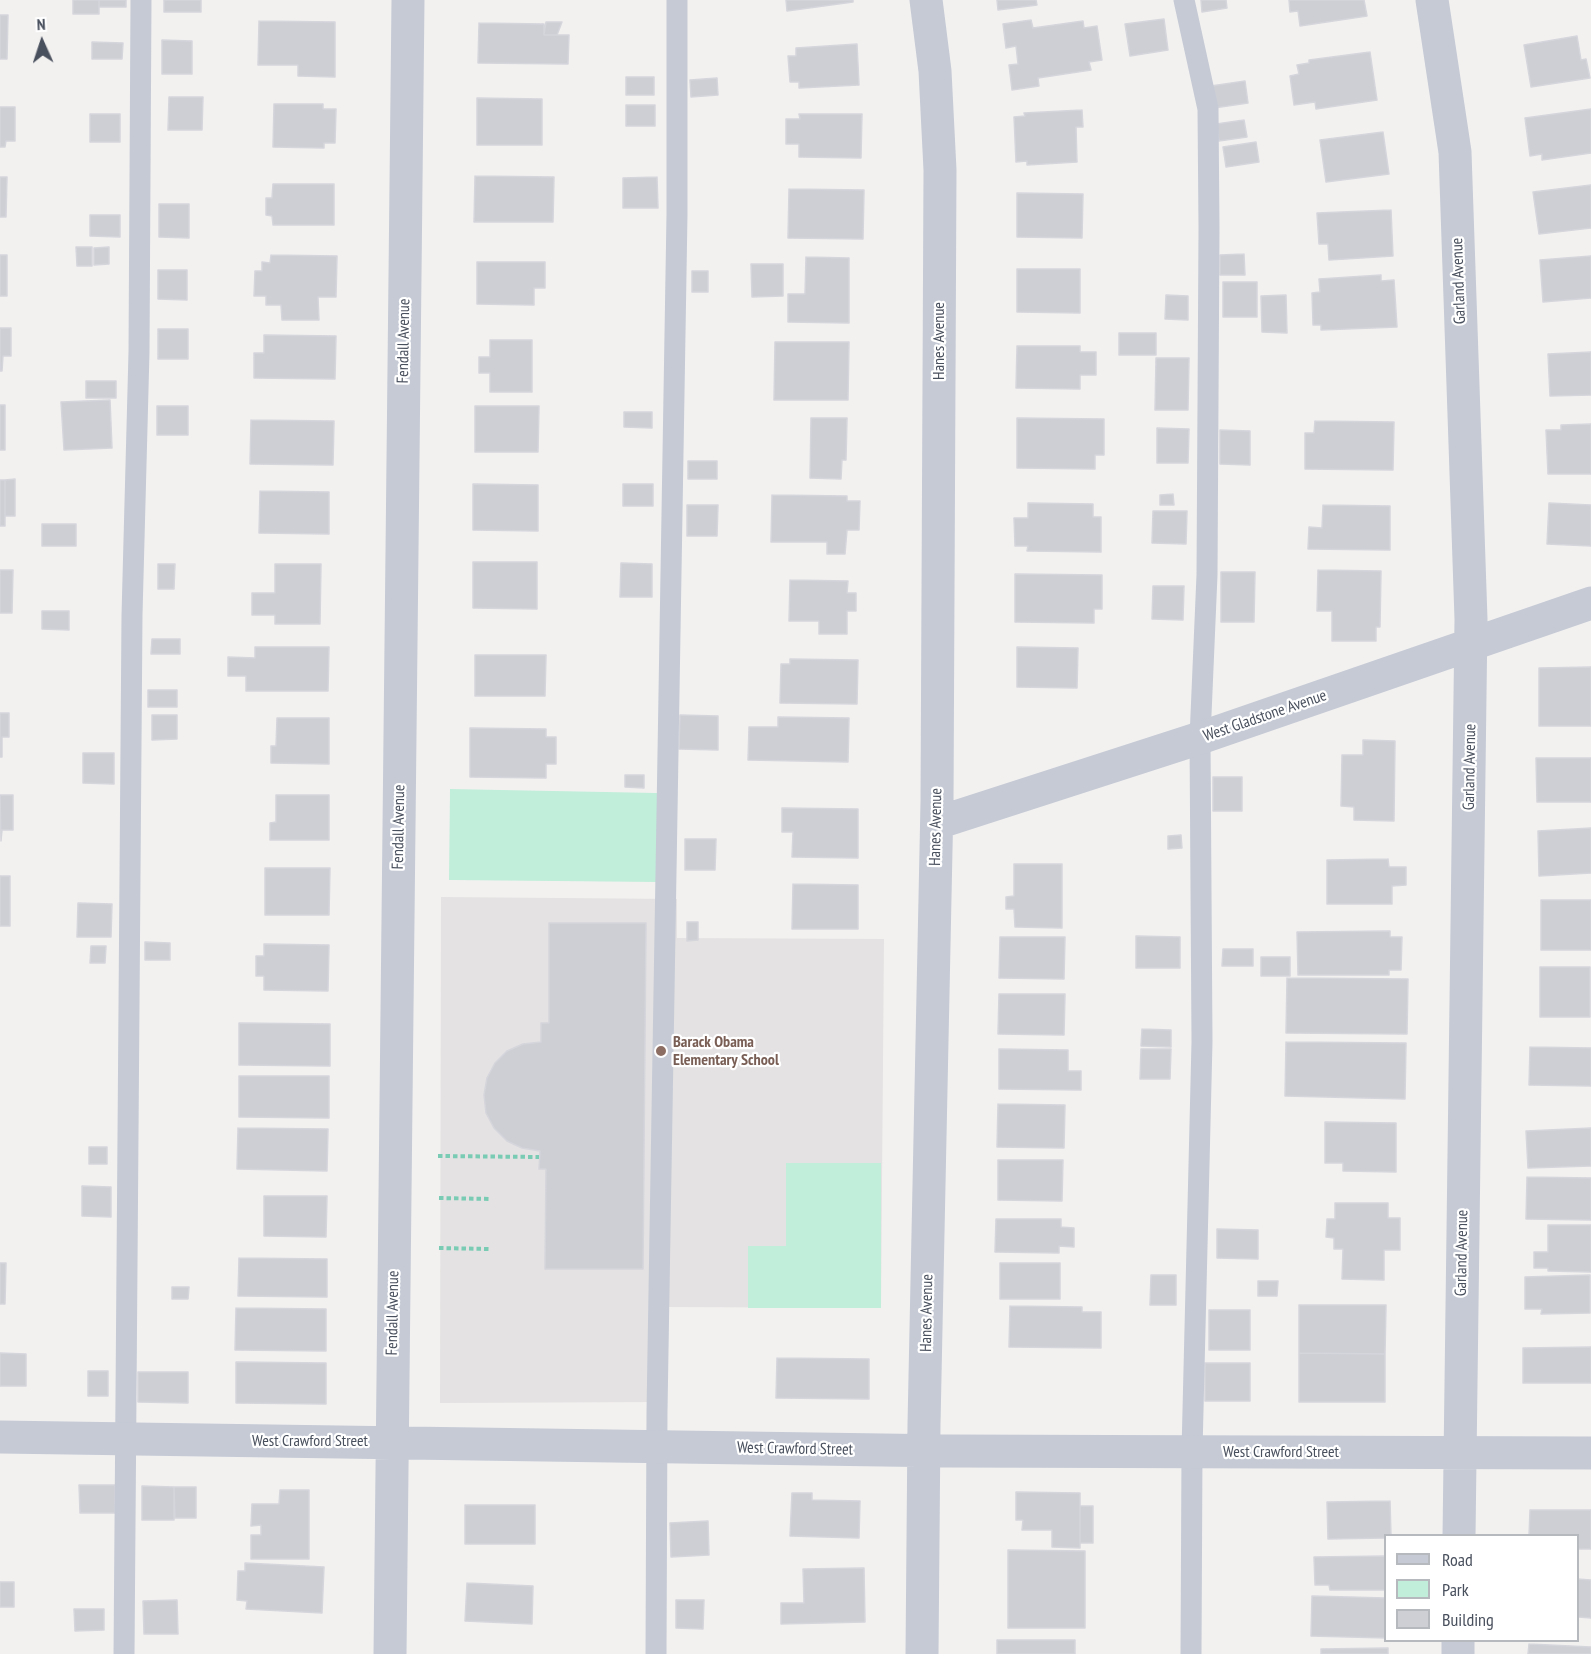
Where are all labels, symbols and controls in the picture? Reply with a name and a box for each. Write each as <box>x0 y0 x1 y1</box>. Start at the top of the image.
north arrow <box>12 12 72 72</box>
text: N <box>36 14 46 34</box>
street label: Garland Avenue <box>1448 237 1470 325</box>
street label: Fendall Avenue <box>394 298 414 384</box>
street label: Hanes Avenue <box>929 302 949 380</box>
street label: West Gladstone Avenue <box>1201 686 1329 746</box>
street label: Garland Avenue <box>1460 724 1480 810</box>
street label: Fendall Avenue <box>389 784 409 870</box>
street label: Hanes Avenue <box>926 788 946 866</box>
place label: Barack Obama Elementary School <box>673 1032 779 1070</box>
marker: Barack Obama Elementary School <box>654 1044 668 1058</box>
street label: Garland Avenue <box>1452 1210 1472 1296</box>
street label: Fendall Avenue <box>383 1270 403 1356</box>
street label: Hanes Avenue <box>917 1274 937 1352</box>
street label: West Crawford Street <box>252 1431 368 1451</box>
street label: West Crawford Street <box>737 1438 853 1460</box>
street label: West Crawford Street <box>1223 1442 1339 1462</box>
legend <box>1384 1534 1579 1642</box>
text: Road <box>1442 1548 1473 1571</box>
text: Park <box>1442 1578 1469 1601</box>
text: Building <box>1442 1608 1494 1631</box>

